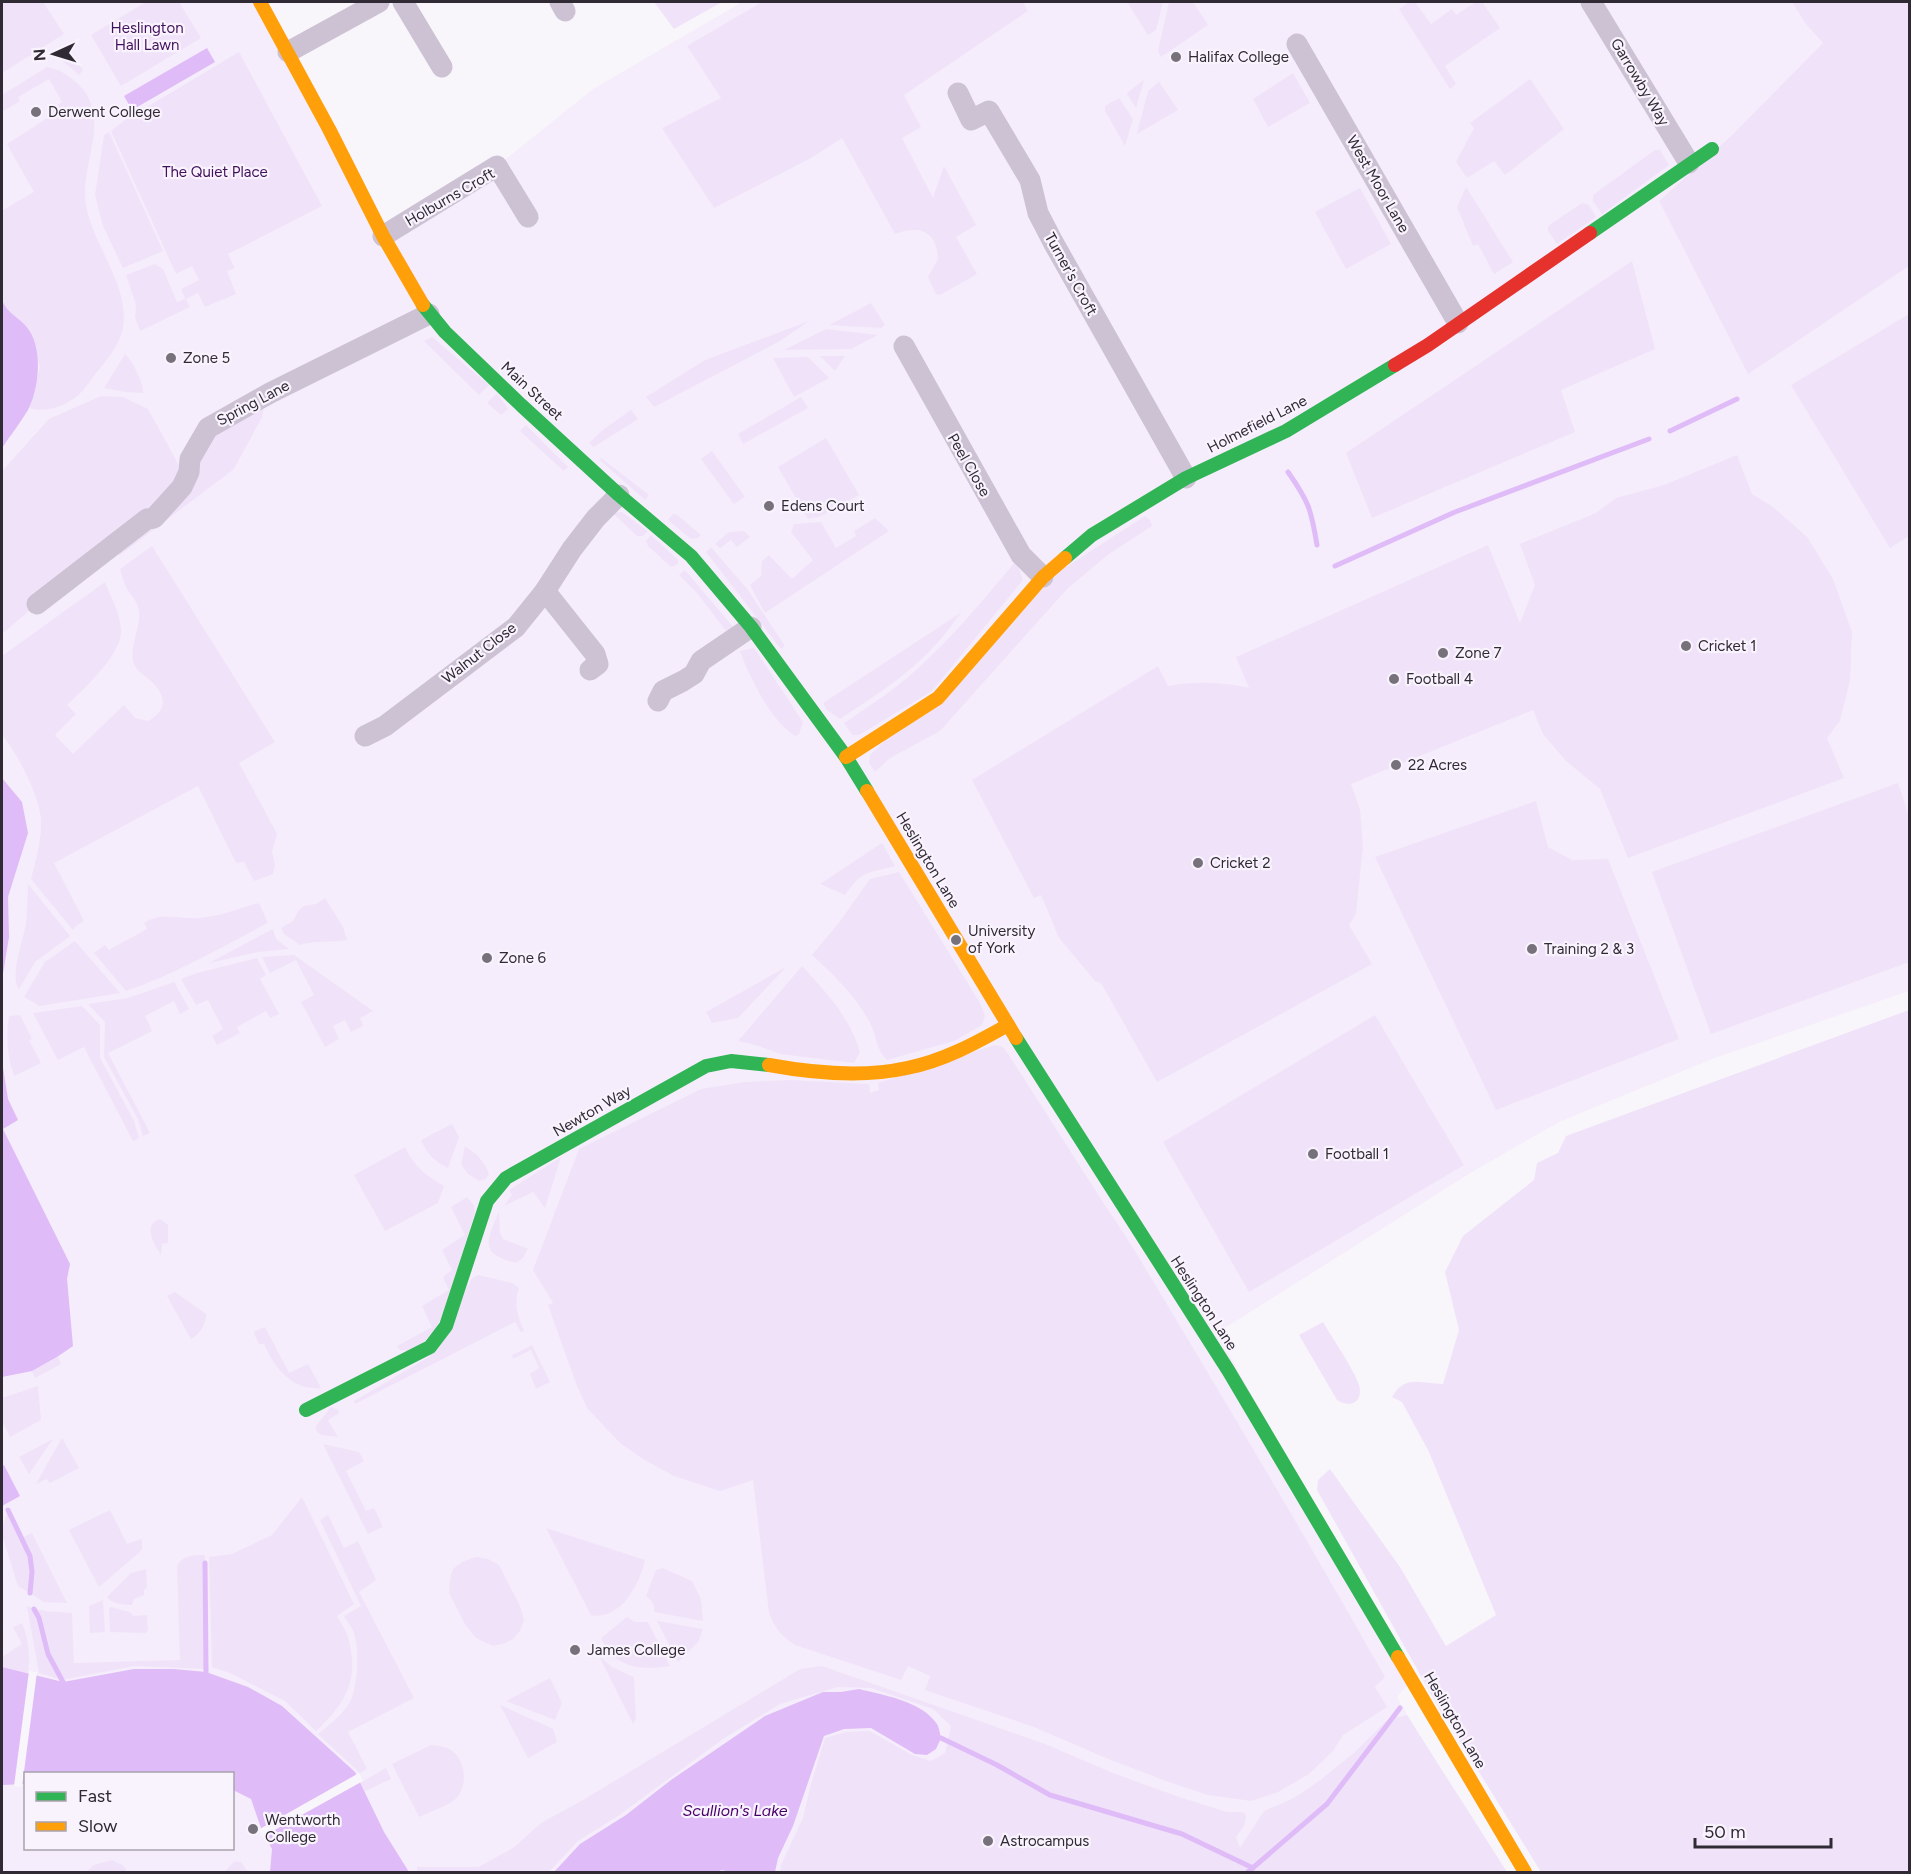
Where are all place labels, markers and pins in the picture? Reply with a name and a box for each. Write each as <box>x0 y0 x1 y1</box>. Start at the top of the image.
place label: Halifax College <box>1188 48 1289 66</box>
marker: Halifax College <box>1169 50 1183 64</box>
place label: Derwent College <box>48 103 160 121</box>
marker: Derwent College <box>29 105 43 119</box>
place label: Zone 5 <box>183 349 230 367</box>
marker: Zone 5 <box>164 351 178 365</box>
place label: Edens Court <box>781 497 865 515</box>
marker: Edens Court <box>762 499 776 513</box>
place label: Cricket 1 <box>1698 637 1756 655</box>
marker: Cricket 1 <box>1679 639 1693 653</box>
place label: Zone 7 <box>1455 644 1502 662</box>
marker: Zone 7 <box>1436 646 1450 660</box>
place label: Football 4 <box>1406 670 1473 688</box>
marker: Football 4 <box>1387 672 1401 686</box>
place label: 22 Acres <box>1408 756 1467 774</box>
marker: 22 Acres <box>1389 758 1403 772</box>
place label: Cricket 2 <box>1210 854 1271 872</box>
marker: Cricket 2 <box>1191 856 1205 870</box>
place label: University of York <box>968 922 1035 957</box>
marker: University of York <box>949 933 963 947</box>
place label: Training 2 & 3 <box>1544 940 1634 958</box>
marker: Training 2 & 3 <box>1525 942 1539 956</box>
place label: Zone 6 <box>499 949 547 967</box>
marker: Zone 6 <box>480 951 494 965</box>
place label: Football 1 <box>1325 1145 1389 1163</box>
marker: Football 1 <box>1306 1147 1320 1161</box>
place label: James College <box>587 1641 685 1659</box>
marker: James College <box>568 1643 582 1657</box>
place label: Wentworth College <box>265 1811 340 1846</box>
marker: Wentworth College <box>246 1822 260 1836</box>
place label: Astrocampus <box>1000 1832 1089 1850</box>
marker: Astrocampus <box>981 1834 995 1848</box>

